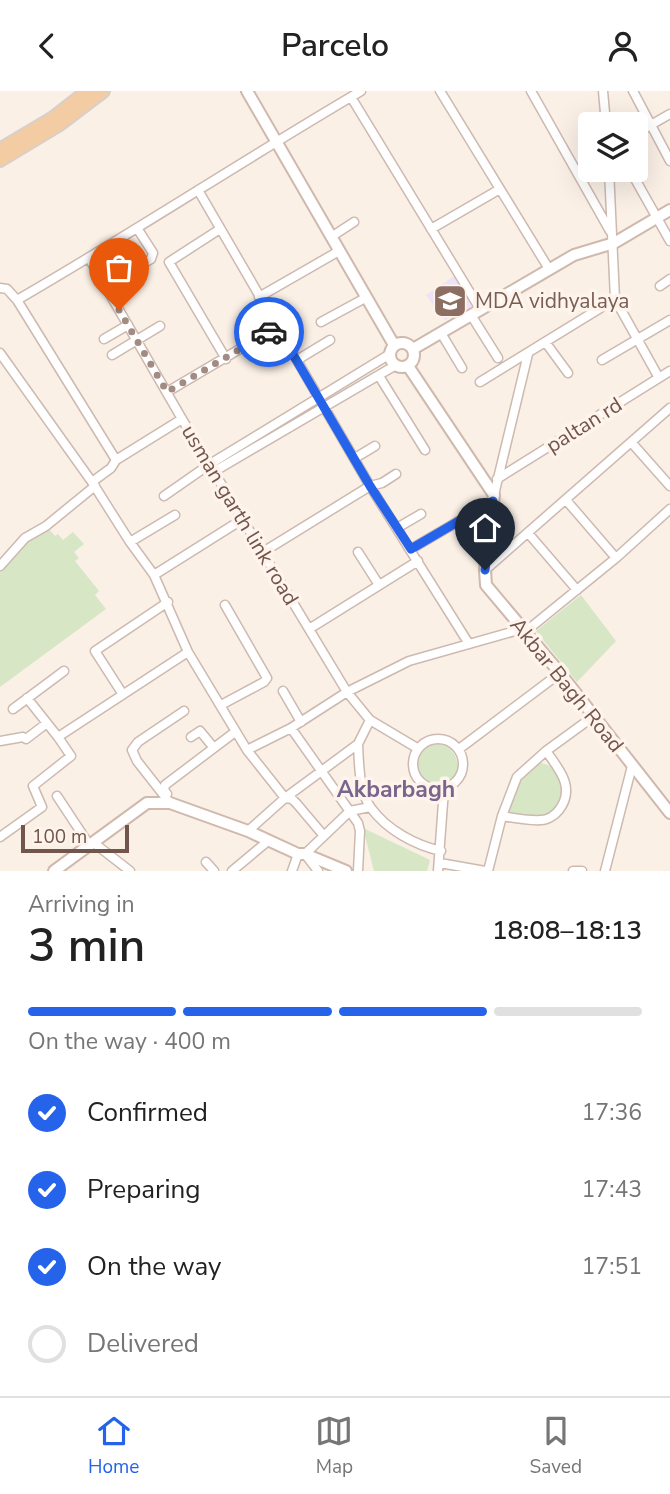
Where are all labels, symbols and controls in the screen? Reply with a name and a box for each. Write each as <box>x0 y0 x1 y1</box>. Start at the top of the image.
text: Parcelo <box>281 24 389 67</box>
icon: back <box>28 27 66 65</box>
icon: person <box>604 27 642 65</box>
map controls <box>578 112 648 182</box>
button: layers <box>578 112 648 182</box>
pin <box>89 238 149 310</box>
icon: bag <box>100 249 138 287</box>
school or university icon: MDA vidhyalaya <box>431 282 469 320</box>
place label: MDA vidhyalaya <box>475 287 629 315</box>
courier <box>234 297 304 367</box>
icon: car <box>250 313 288 351</box>
street label: paltan rd <box>541 391 627 459</box>
street label: usman garth link road <box>175 420 305 610</box>
pin <box>455 498 515 570</box>
icon: home <box>466 509 504 547</box>
street label: Akbar Bagh Road <box>504 612 630 758</box>
district label: Akbarbagh <box>337 774 455 805</box>
scale bar <box>21 822 130 854</box>
text: 100 m <box>32 824 87 850</box>
text: Arriving in <box>28 889 135 920</box>
text: 18:08–18:13 <box>492 913 642 948</box>
text: 3 min <box>28 914 145 977</box>
text: On the way · 400 m <box>28 1026 231 1057</box>
icon: check <box>28 1094 66 1132</box>
text: Confirmed <box>87 1095 208 1130</box>
text: 17:36 <box>582 1097 642 1128</box>
icon: check <box>28 1171 66 1209</box>
text: Preparing <box>87 1172 200 1207</box>
text: 17:43 <box>582 1174 642 1205</box>
icon: check <box>28 1248 66 1286</box>
text: On the way <box>87 1249 221 1284</box>
text: 17:51 <box>582 1251 642 1282</box>
text: Delivered <box>87 1326 199 1361</box>
tab: Home <box>88 1412 139 1480</box>
tab: Map <box>315 1412 353 1480</box>
tab: Saved <box>529 1412 582 1480</box>

